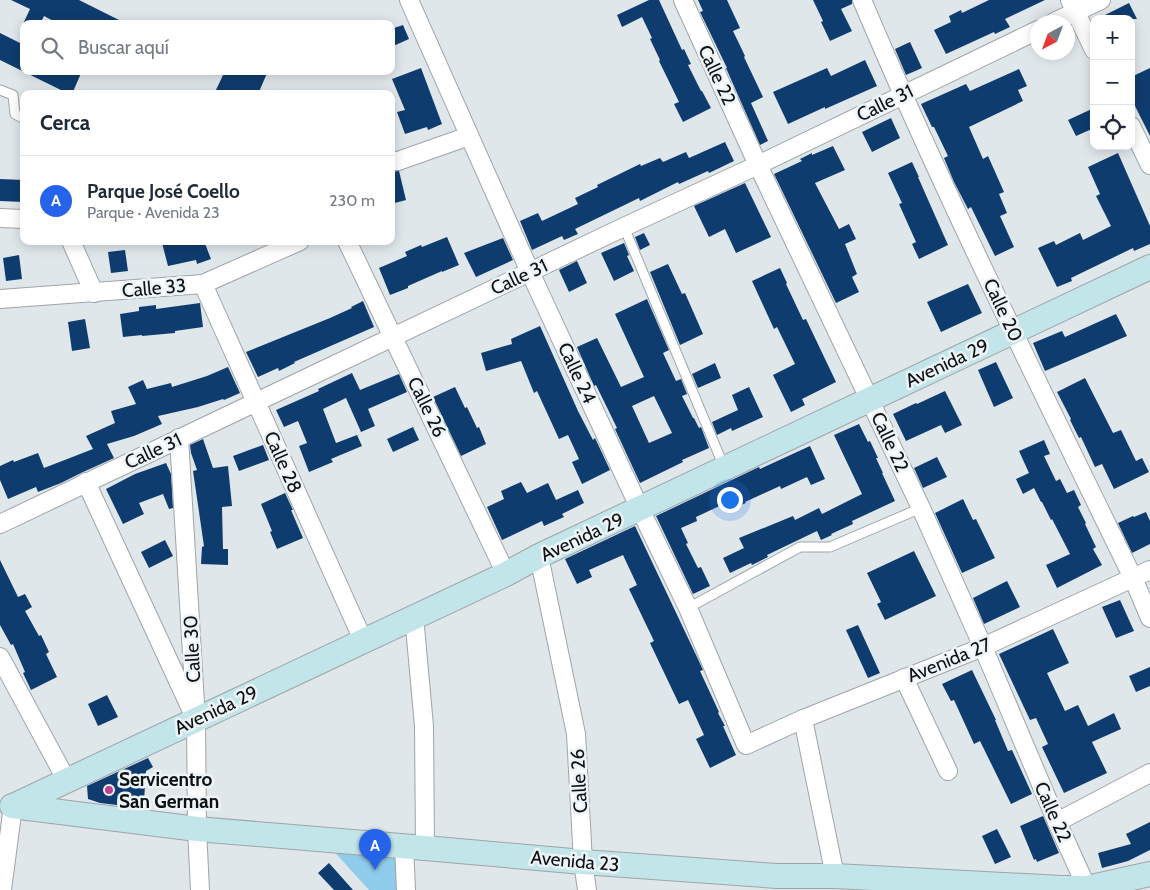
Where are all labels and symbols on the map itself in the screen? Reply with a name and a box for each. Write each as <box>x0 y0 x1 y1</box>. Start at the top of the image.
north arrow <box>1030 15 1075 60</box>
street label: Calle 22 <box>693 41 741 109</box>
street label: Calle 31 <box>853 79 917 127</box>
street label: Calle 31 <box>487 254 551 300</box>
street label: Calle 33 <box>121 274 187 302</box>
street label: Calle 20 <box>978 275 1028 345</box>
street label: Avenida 29 <box>902 334 992 392</box>
street label: Calle 24 <box>553 339 601 407</box>
street label: Calle 26 <box>403 373 451 441</box>
street label: Calle 22 <box>866 408 914 476</box>
street label: Calle 31 <box>121 428 185 474</box>
street label: Calle 28 <box>259 428 307 496</box>
your location <box>717 487 743 513</box>
street label: Avenida 29 <box>537 508 627 566</box>
street label: Calle 30 <box>179 615 205 683</box>
street label: Avenida 27 <box>904 633 995 687</box>
street label: Avenida 29 <box>171 681 261 739</box>
street label: Calle 26 <box>566 748 592 814</box>
place label: Servicentro San German <box>119 768 219 813</box>
street label: Calle 22 <box>1030 778 1076 846</box>
marker: Servicentro San German <box>103 784 115 796</box>
pin: A <box>359 829 391 870</box>
street label: Avenida 23 <box>530 846 620 876</box>

